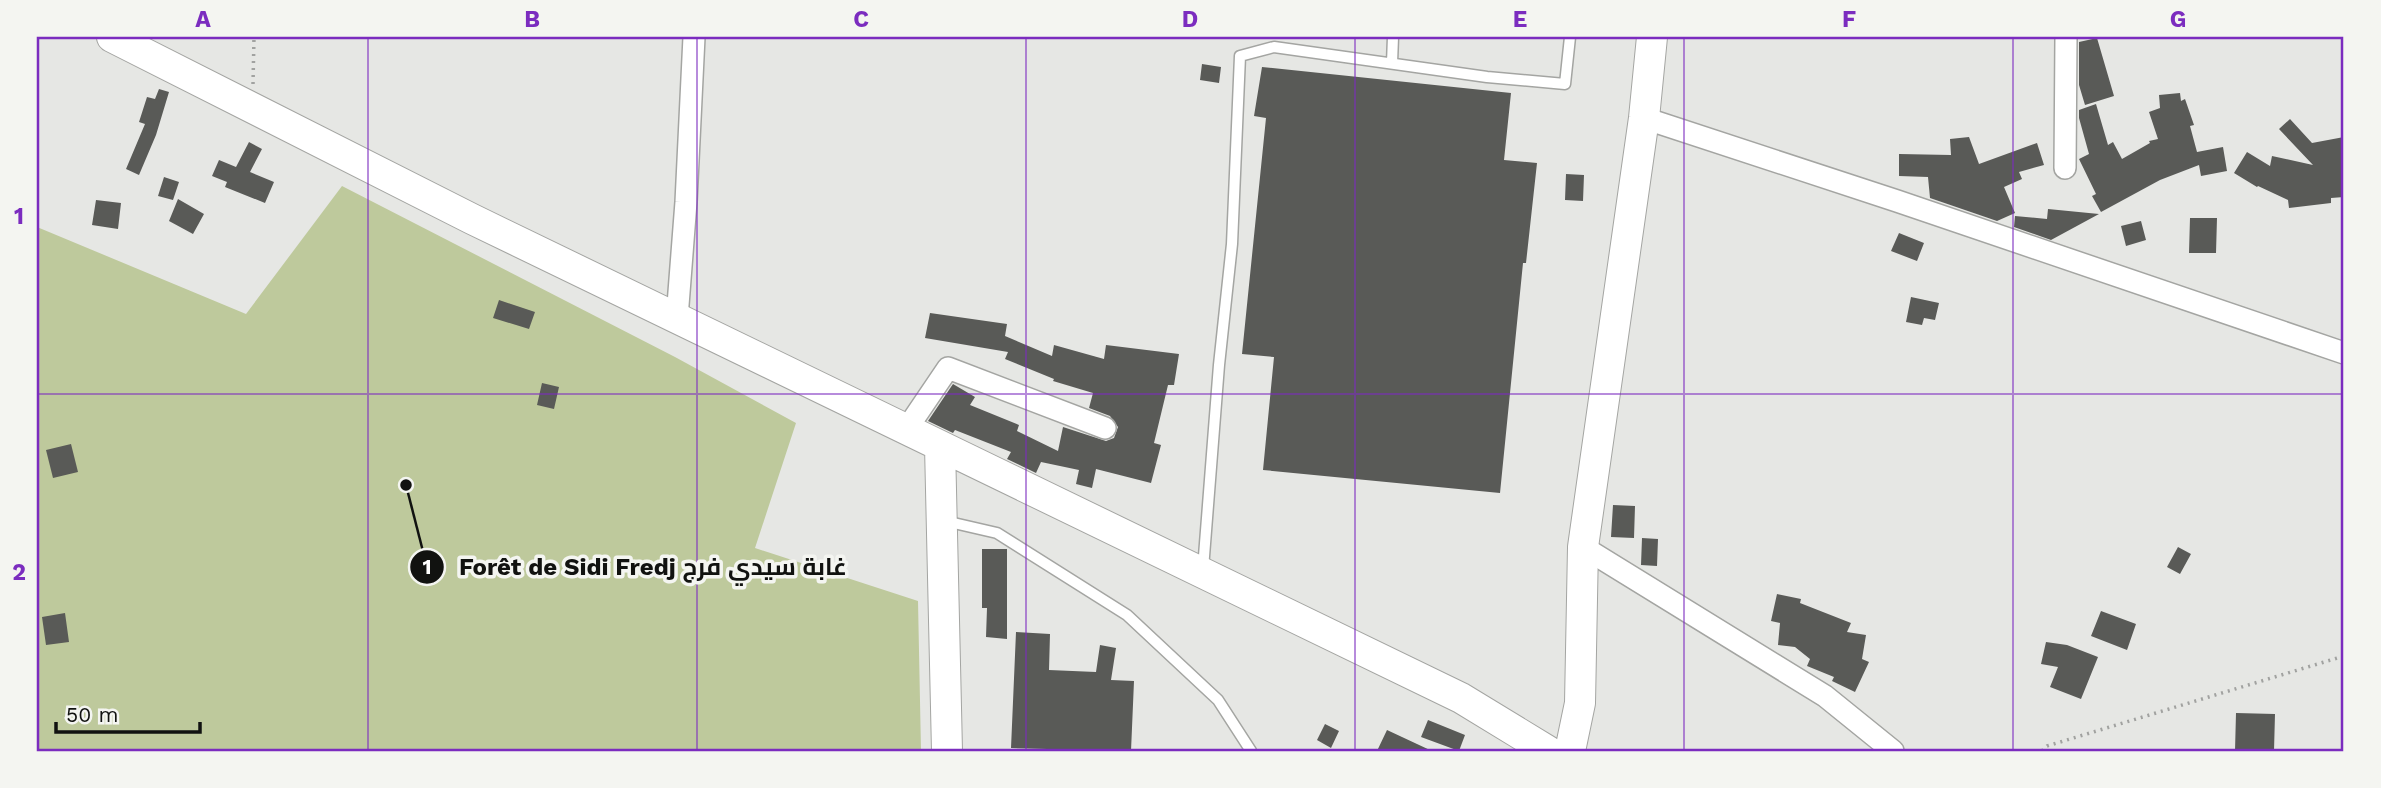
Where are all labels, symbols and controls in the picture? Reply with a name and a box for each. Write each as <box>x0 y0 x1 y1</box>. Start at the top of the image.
text: A <box>195 6 211 33</box>
text: B <box>524 6 540 33</box>
text: C <box>853 6 869 33</box>
text: D <box>1182 6 1198 33</box>
text: E <box>1513 6 1527 33</box>
text: F <box>1842 6 1856 33</box>
text: G <box>2170 6 2186 33</box>
text: 1 <box>14 203 24 230</box>
callout: Forêt de Sidi Fredj غابة سيدي فرج <box>410 544 861 589</box>
text: Forêt de Sidi Fredj غابة سيدي فرج <box>459 553 847 586</box>
text: 1 <box>422 554 432 579</box>
text: 2 <box>12 559 26 586</box>
scale bar <box>56 690 200 734</box>
text: 50 m <box>66 702 118 727</box>

